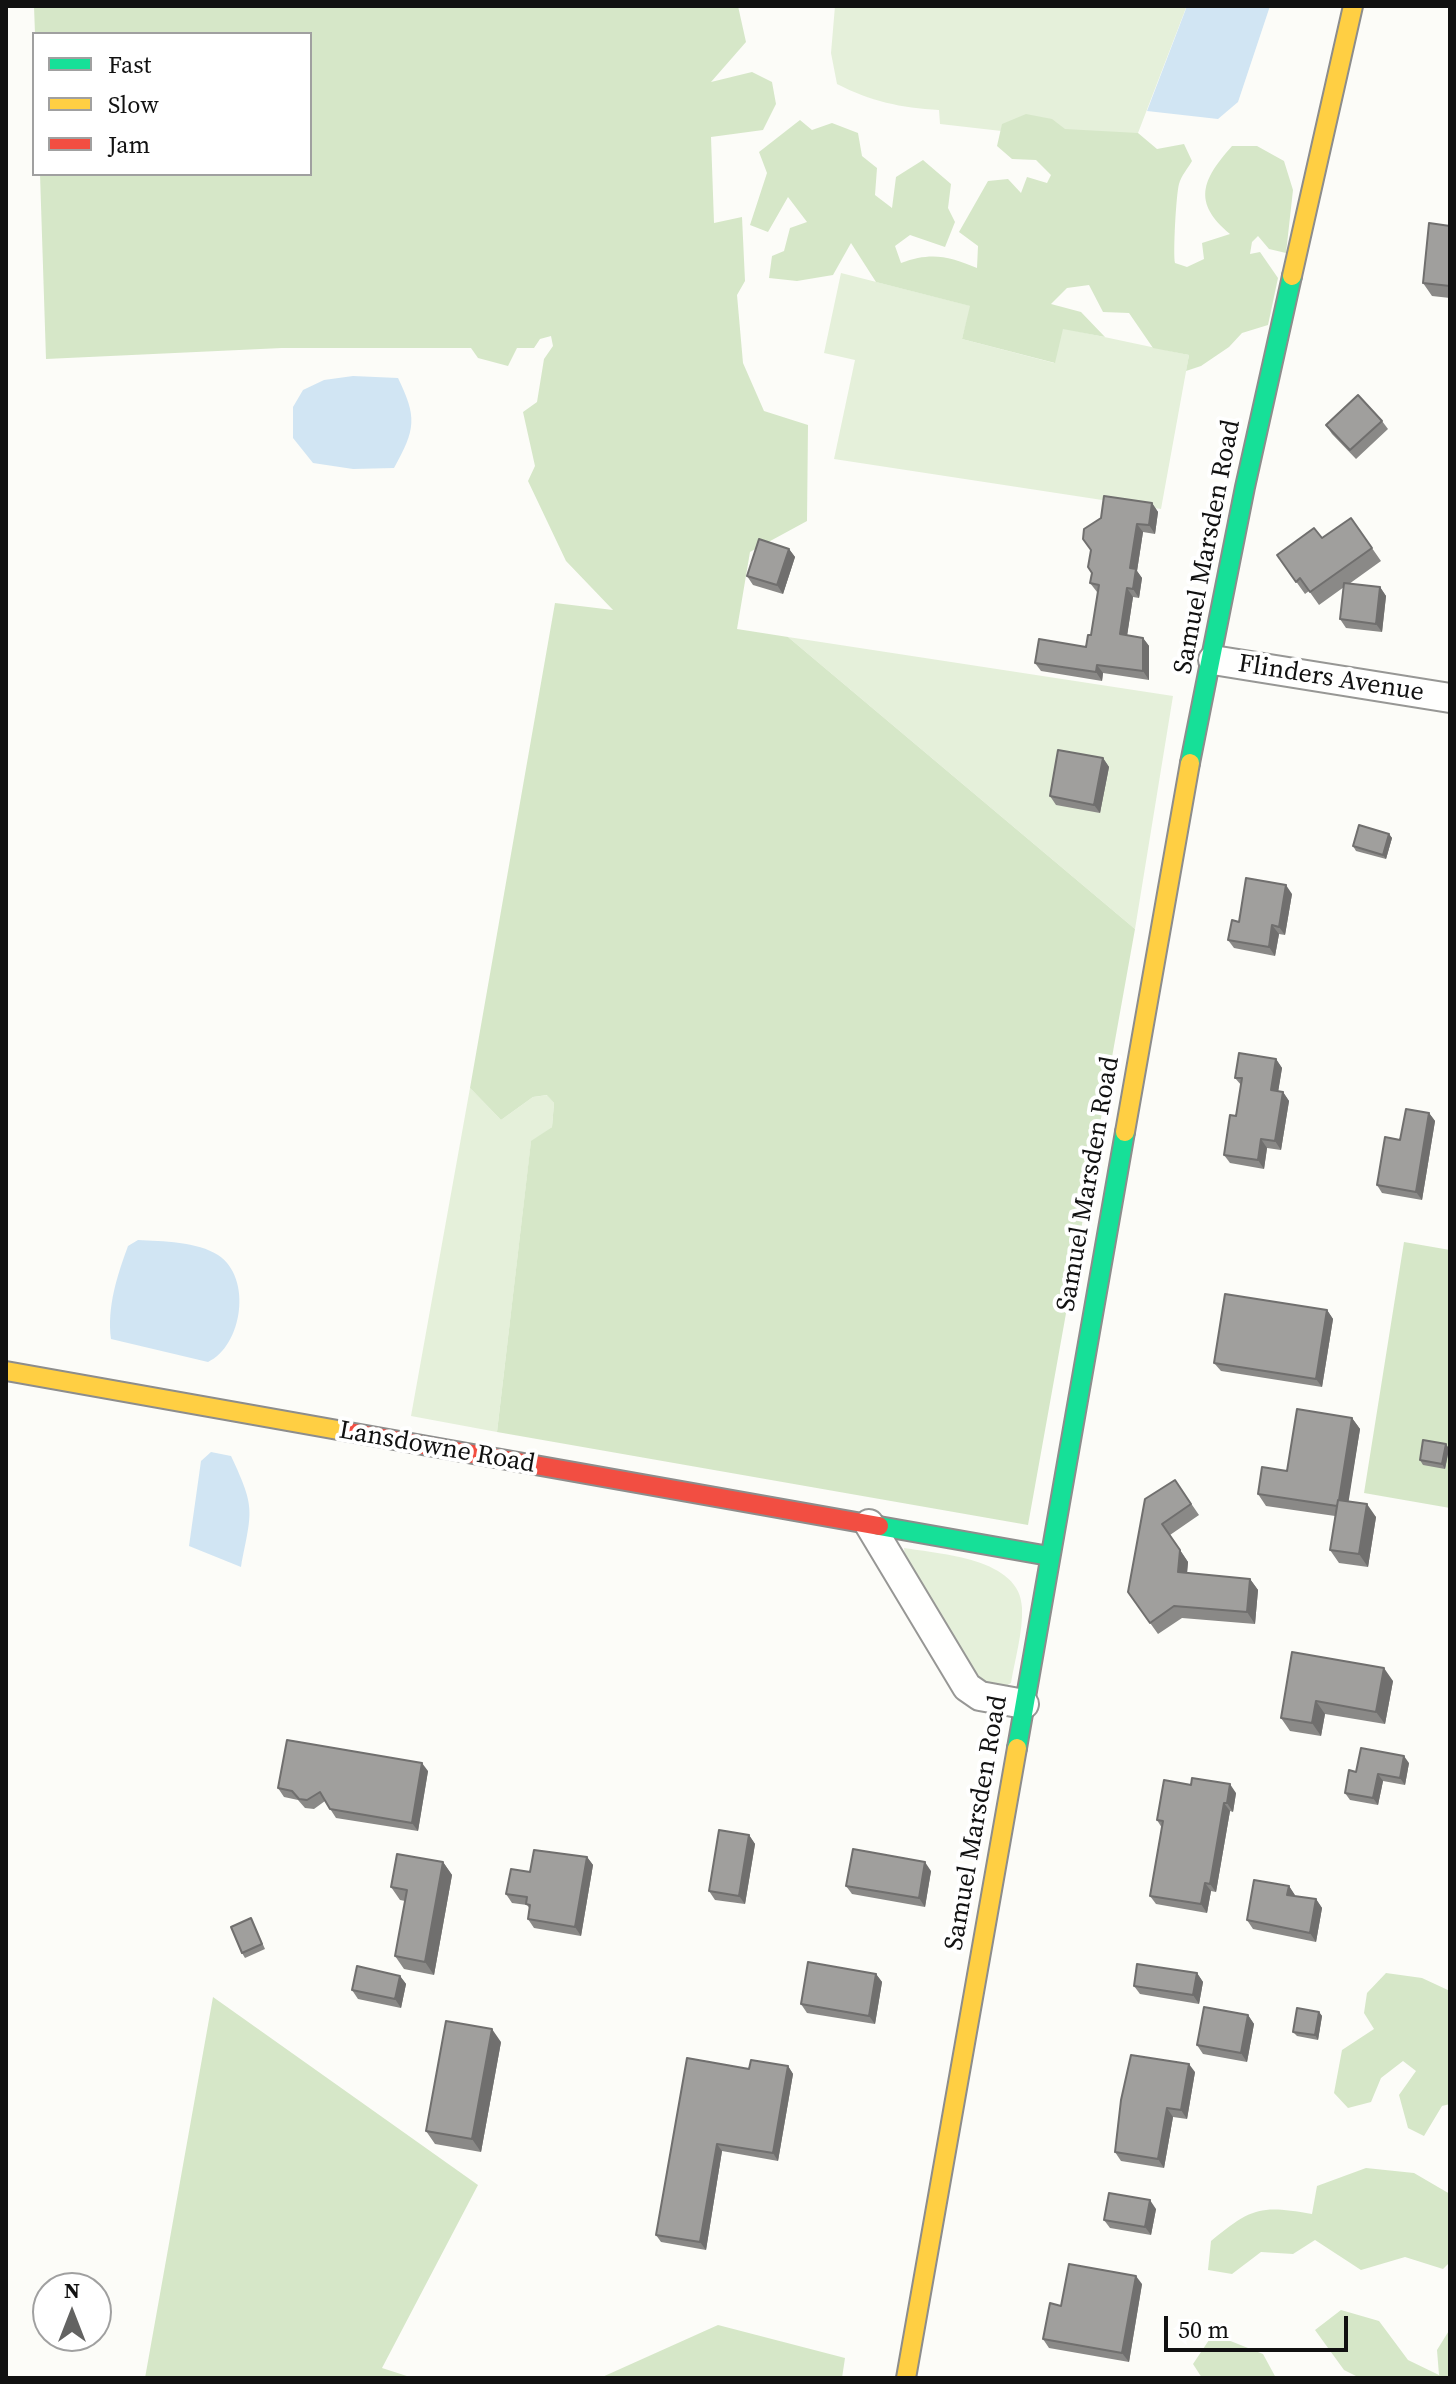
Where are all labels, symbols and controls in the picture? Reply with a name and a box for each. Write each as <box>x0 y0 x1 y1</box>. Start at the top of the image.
legend <box>32 32 312 176</box>
text: Fast <box>108 48 151 81</box>
text: Slow <box>108 88 159 121</box>
text: Jam <box>108 128 150 161</box>
street label: Samuel Marsden Road <box>1168 417 1248 677</box>
street label: Flinders Avenue <box>1236 649 1426 709</box>
street label: Samuel Marsden Road <box>1051 1054 1127 1314</box>
street label: Lansdowne Road <box>337 1415 537 1481</box>
street label: Samuel Marsden Road <box>939 1693 1015 1953</box>
north arrow <box>32 2272 112 2352</box>
text: N <box>64 2275 80 2305</box>
scale bar <box>1168 2300 1352 2350</box>
text: 50 m <box>1178 2313 1229 2346</box>

